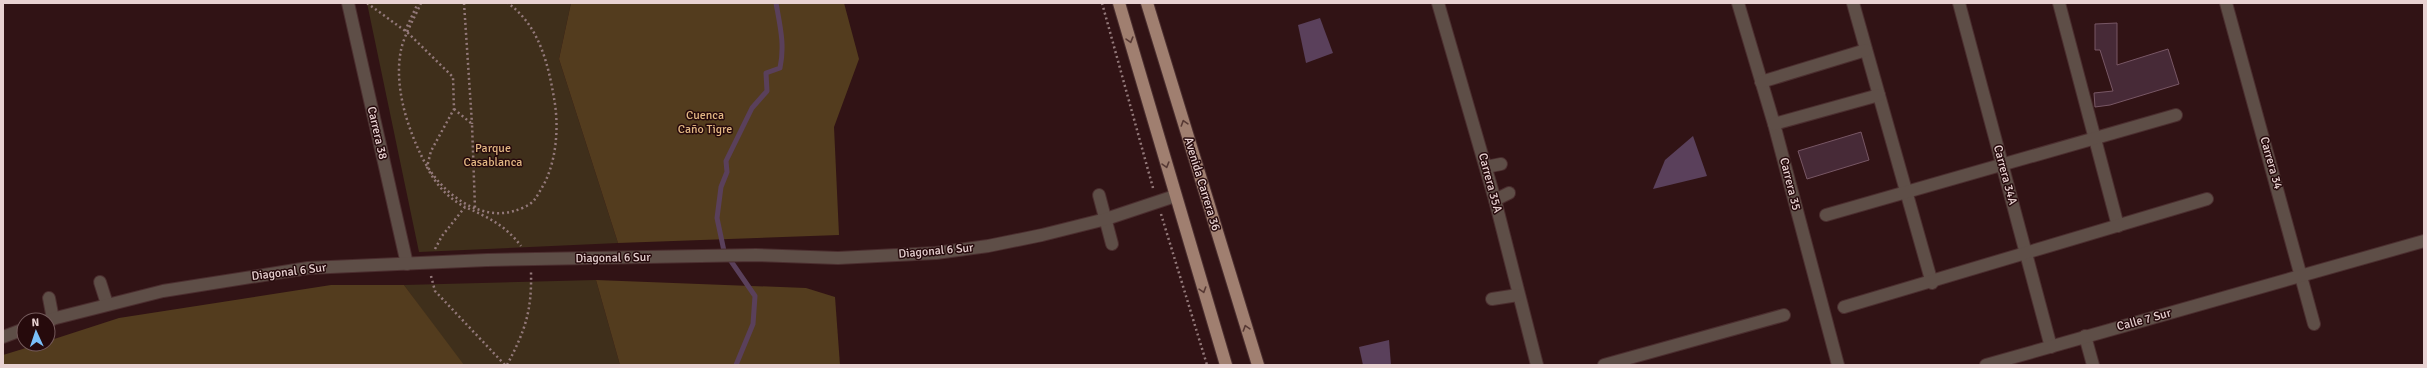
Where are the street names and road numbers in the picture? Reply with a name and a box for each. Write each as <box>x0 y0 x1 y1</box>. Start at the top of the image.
street label: Carrera 38 <box>364 105 390 161</box>
street label: Avenida Carrera 36 <box>1181 135 1223 233</box>
street label: Carrera 34 <box>2256 135 2286 191</box>
street label: Carrera 34A <box>1990 143 2020 207</box>
street label: Carrera 35A <box>1475 151 1505 215</box>
street label: Carrera 35 <box>1776 156 1804 212</box>
street label: Diagonal 6 Sur <box>898 240 975 262</box>
street label: Diagonal 6 Sur <box>575 250 651 266</box>
street label: Diagonal 6 Sur <box>251 260 328 284</box>
street label: Calle 7 Sur <box>2115 305 2173 334</box>

